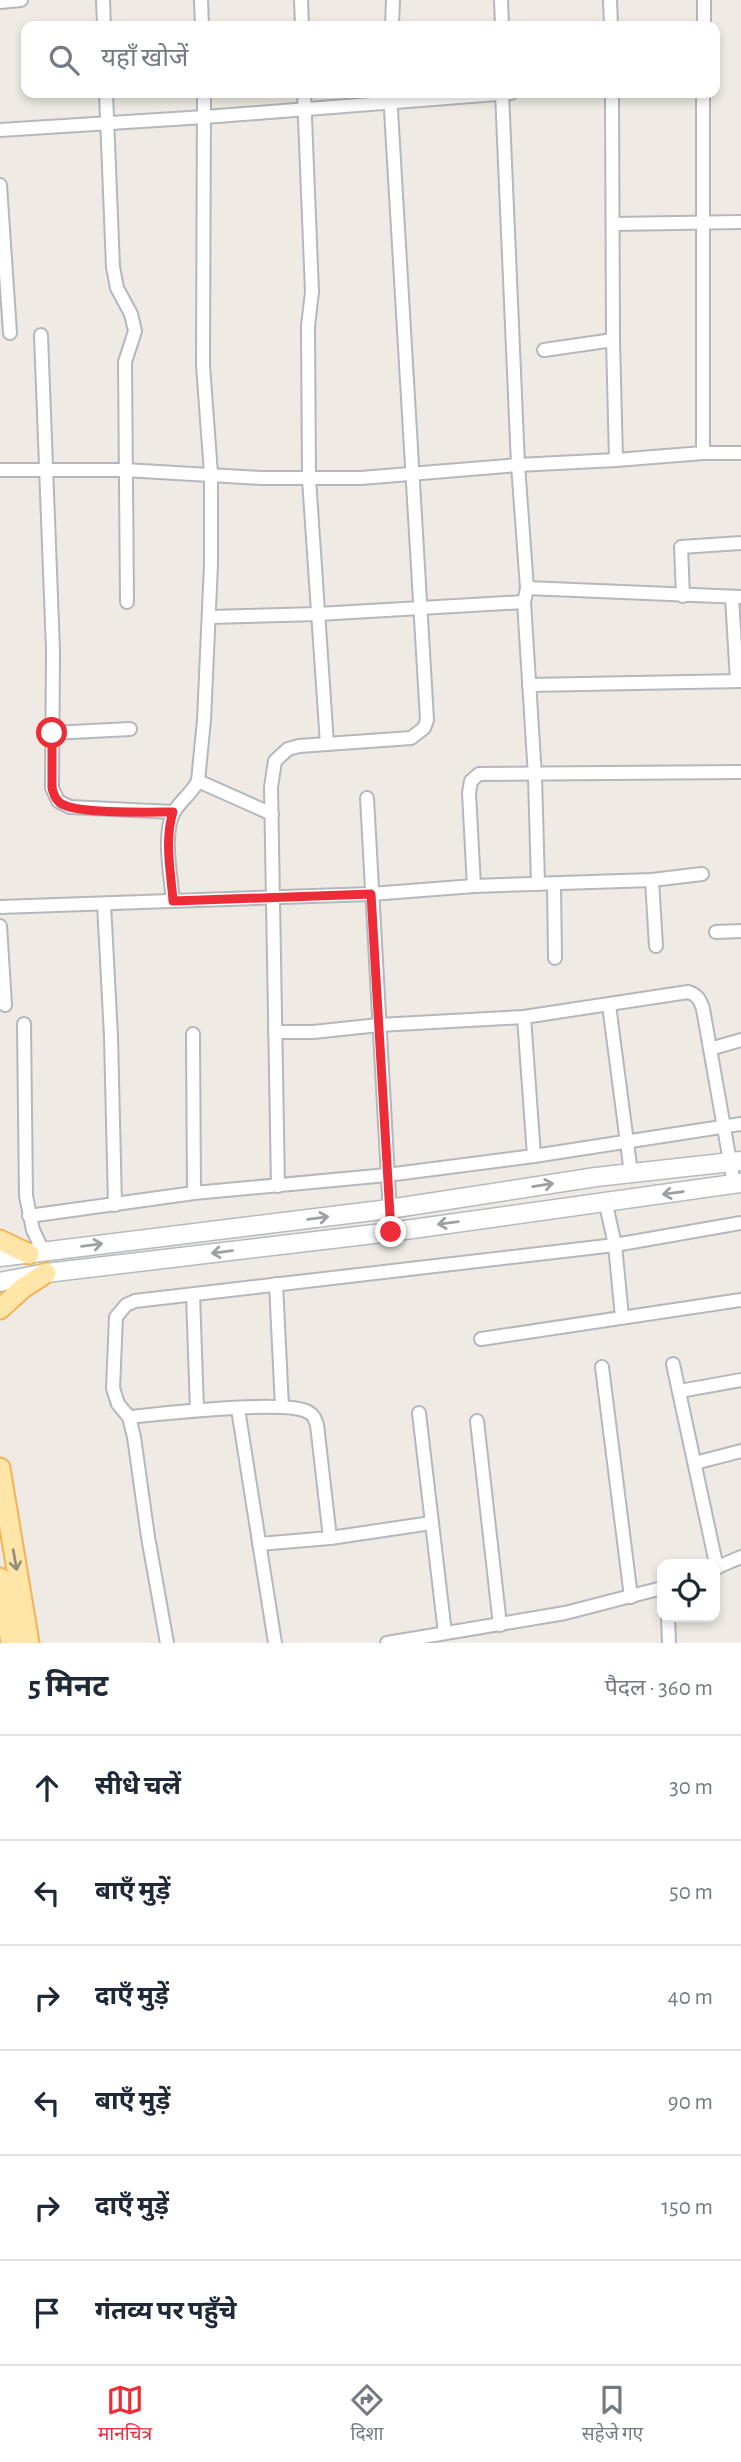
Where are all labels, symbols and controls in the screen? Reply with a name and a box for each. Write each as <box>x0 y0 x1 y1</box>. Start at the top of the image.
search box <box>21 21 720 98</box>
icon: search <box>45 41 83 79</box>
text: यहाँ खोजें <box>101 45 188 71</box>
route start <box>36 717 67 748</box>
one-way arrow <box>531 1178 554 1191</box>
one-way arrow <box>663 1186 685 1199</box>
one-way arrow <box>306 1211 329 1224</box>
route end <box>375 1216 406 1247</box>
one-way arrow <box>437 1217 460 1230</box>
one-way arrow <box>80 1239 103 1252</box>
one-way arrow <box>212 1245 234 1258</box>
one-way arrow <box>9 1548 23 1571</box>
map controls <box>657 1559 720 1622</box>
button: locate <box>657 1559 720 1622</box>
text: 5 मिनट <box>28 1672 108 1702</box>
text: पैदल · 360 m <box>605 1677 713 1700</box>
icon: ahead <box>28 1769 66 1807</box>
text: सीधे चलें <box>95 1773 181 1799</box>
text: 30 m <box>669 1776 713 1799</box>
icon: left <box>28 1874 66 1912</box>
text: बाएँ मुड़ें <box>95 1878 170 1904</box>
text: 50 m <box>669 1881 713 1904</box>
icon: right <box>28 1979 66 2017</box>
text: दाएँ मुड़ें <box>95 1983 169 2009</box>
text: 40 m <box>668 1986 713 2009</box>
icon: left <box>28 2084 66 2122</box>
text: बाएँ मुड़ें <box>95 2088 170 2114</box>
text: 90 m <box>668 2091 713 2114</box>
icon: right <box>28 2189 66 2227</box>
text: दाएँ मुड़ें <box>95 2193 169 2219</box>
text: 150 m <box>661 2196 713 2219</box>
icon: arrive <box>28 2294 66 2332</box>
text: गंतव्य पर पहुँचे <box>95 2298 237 2324</box>
tab: मानचित्र <box>98 2381 152 2448</box>
tab: दिशा <box>348 2381 386 2448</box>
tab: सहेजे गए <box>582 2381 643 2448</box>

